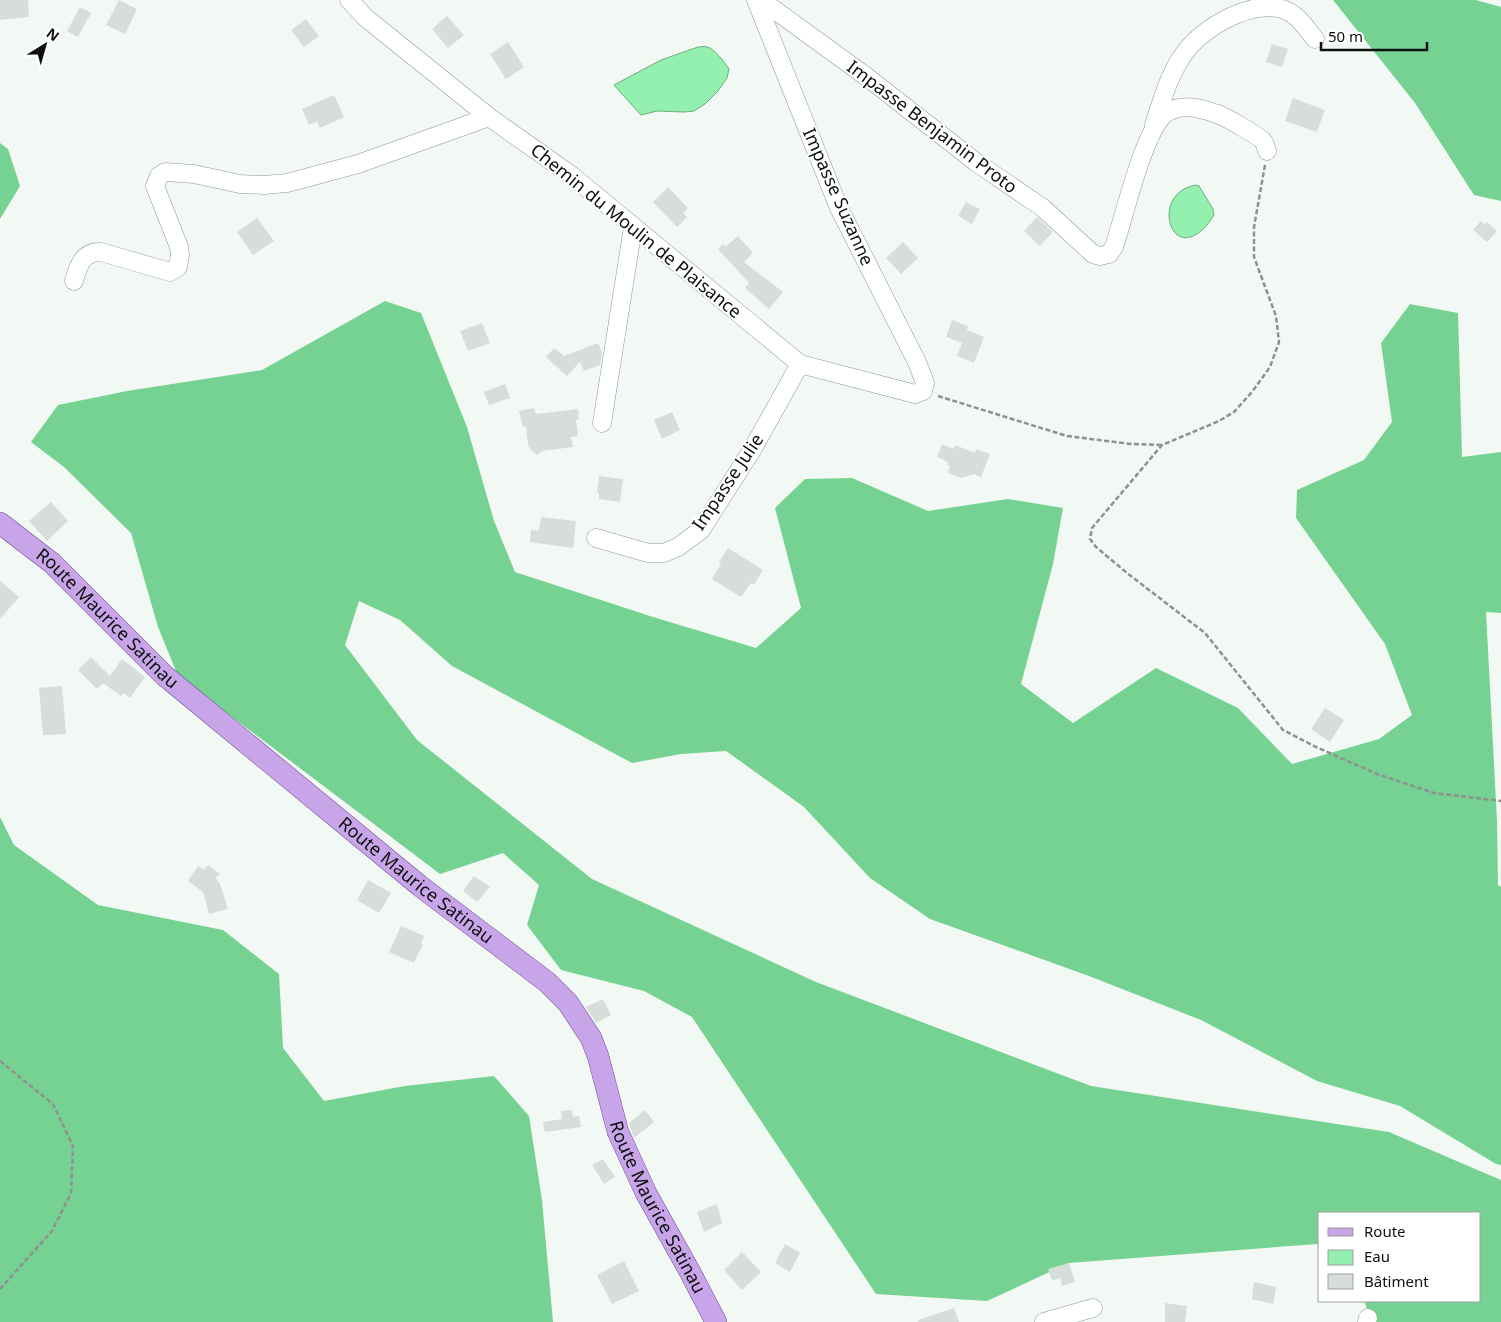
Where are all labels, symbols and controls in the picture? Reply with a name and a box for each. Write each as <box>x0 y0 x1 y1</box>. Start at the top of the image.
north arrow <box>20 20 70 70</box>
scale bar <box>1321 20 1427 52</box>
text: N <box>43 23 63 45</box>
text: 50 m <box>1328 26 1363 46</box>
street label: Impasse Benjamin Proto <box>843 54 1023 198</box>
street label: Impasse Suzanne <box>798 124 880 269</box>
street label: Chemin du Moulin de Plaisance <box>526 137 747 323</box>
street label: Impasse Julie <box>686 428 768 534</box>
street label: Route Maurice Satinau <box>32 542 184 694</box>
street label: Route Maurice Satinau <box>334 811 499 948</box>
street label: Route Maurice Satinau <box>605 1118 712 1297</box>
legend <box>1318 1212 1481 1302</box>
text: Route <box>1364 1221 1406 1241</box>
text: Eau <box>1364 1246 1390 1266</box>
text: Bâtiment <box>1364 1271 1429 1291</box>

